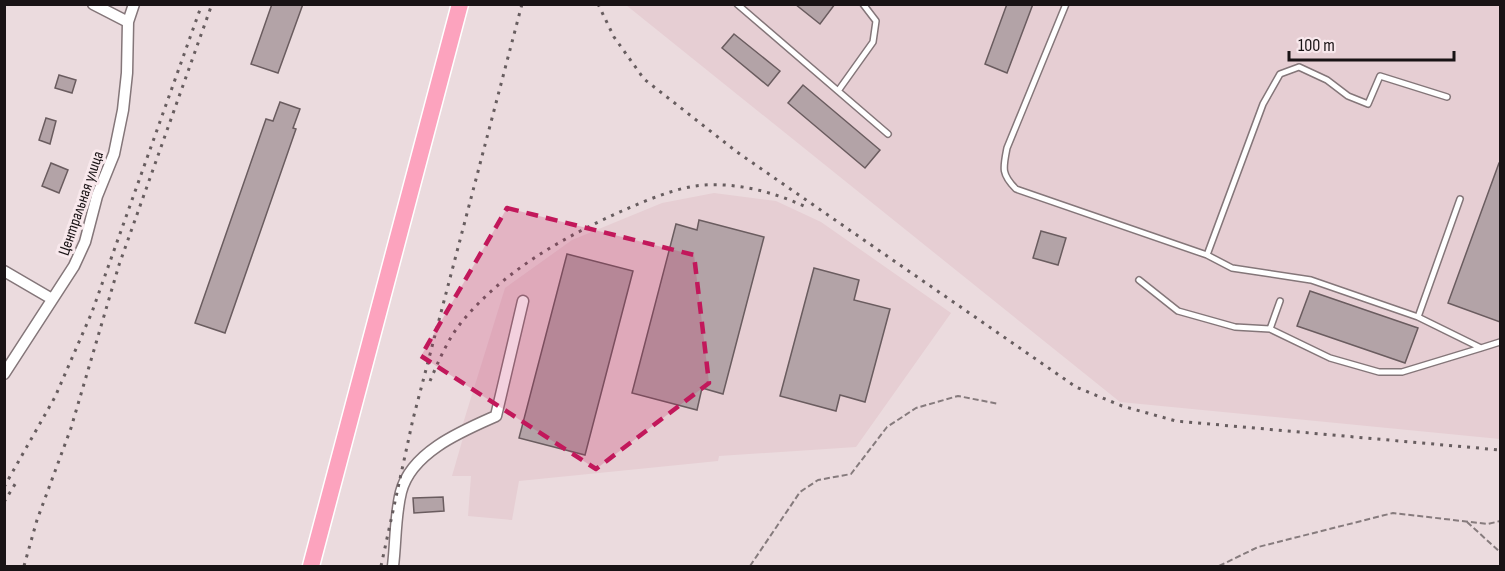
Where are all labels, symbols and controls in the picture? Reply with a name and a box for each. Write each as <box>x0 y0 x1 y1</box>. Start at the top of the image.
scale bar <box>1289 24 1454 62</box>
text: 100 m <box>1298 35 1335 56</box>
street label: Центральная улица <box>55 149 108 258</box>

